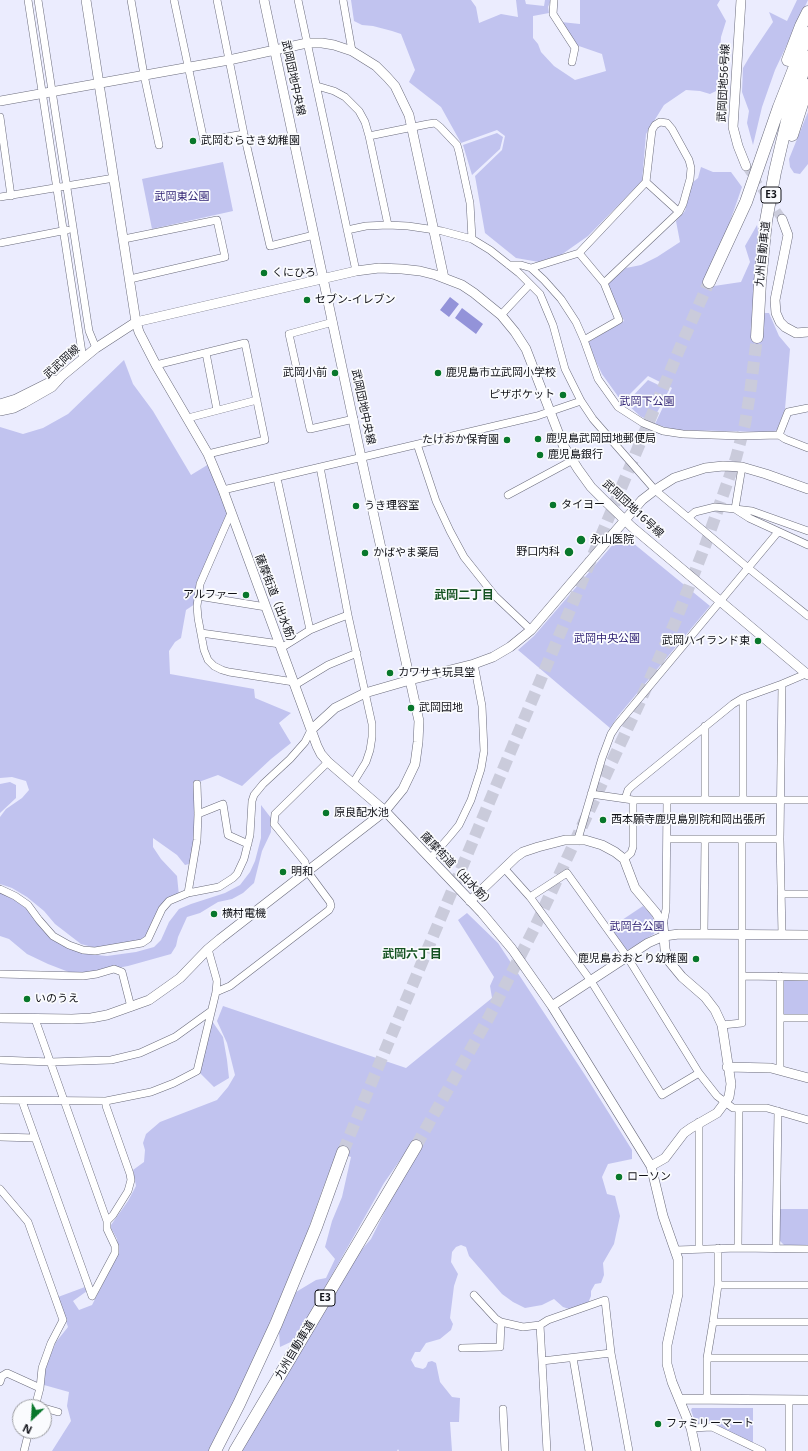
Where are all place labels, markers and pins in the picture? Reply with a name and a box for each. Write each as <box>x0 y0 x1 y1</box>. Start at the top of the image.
place label: 武岡むらさき幼稚園 <box>201 134 300 148</box>
marker: 武岡むらさき幼稚園 <box>188 136 198 146</box>
place label: くにひろ <box>272 266 316 280</box>
marker: くにひろ <box>259 268 269 278</box>
place label: セブン-イレブン <box>315 293 396 307</box>
marker: セブン-イレブン <box>302 295 312 305</box>
place label: 武岡小前 <box>283 366 327 380</box>
place label: 鹿児島市立武岡小学校 <box>446 366 556 380</box>
marker: 武岡小前 <box>330 368 340 378</box>
marker: 鹿児島市立武岡小学校 <box>433 368 443 378</box>
place label: ピザポケット <box>489 388 555 402</box>
marker: ピザポケット <box>558 390 568 400</box>
place label: 鹿児島武岡団地郵便局 <box>546 432 656 446</box>
place label: たけおか保育園 <box>422 433 499 447</box>
marker: 鹿児島武岡団地郵便局 <box>533 434 543 444</box>
marker: たけおか保育園 <box>502 435 512 445</box>
place label: 鹿児島銀行 <box>548 448 603 462</box>
marker: 鹿児島銀行 <box>535 450 545 460</box>
place label: タイヨー <box>561 498 605 512</box>
place label: うき理容室 <box>364 499 419 513</box>
marker: タイヨー <box>548 500 558 510</box>
marker: うき理容室 <box>351 501 361 511</box>
place label: 永山医院 <box>590 533 634 547</box>
marker: 永山医院 <box>575 534 587 546</box>
place label: 野口内科 <box>516 545 560 559</box>
place label: かばやま薬局 <box>373 546 439 560</box>
marker: 野口内科 <box>563 546 575 558</box>
marker: かばやま薬局 <box>360 548 370 558</box>
place label: アルファー <box>183 588 238 602</box>
marker: アルファー <box>241 590 251 600</box>
place label: 武岡ハイランド東 <box>662 634 750 648</box>
marker: 武岡ハイランド東 <box>753 636 763 646</box>
place label: カワサキ玩具堂 <box>398 666 475 680</box>
marker: カワサキ玩具堂 <box>385 668 395 678</box>
place label: 武岡団地 <box>419 701 463 715</box>
marker: 武岡団地 <box>406 703 416 713</box>
place label: 原良配水池 <box>334 806 389 820</box>
marker: 原良配水池 <box>321 808 331 818</box>
place label: 西本願寺鹿児島別院和岡出張所 <box>611 813 765 827</box>
marker: 西本願寺鹿児島別院和岡出張所 <box>598 815 608 825</box>
place label: 明和 <box>291 865 313 879</box>
marker: 明和 <box>278 867 288 877</box>
place label: 横村電機 <box>222 907 266 921</box>
marker: 横村電機 <box>209 909 219 919</box>
place label: 鹿児島おおとり幼稚園 <box>578 952 688 966</box>
marker: 鹿児島おおとり幼稚園 <box>691 954 701 964</box>
place label: いのうえ <box>35 992 79 1006</box>
marker: いのうえ <box>22 994 32 1004</box>
place label: ローソン <box>627 1170 671 1184</box>
marker: ローソン <box>614 1172 624 1182</box>
place label: ファミリーマート <box>666 1417 754 1431</box>
marker: ファミリーマート <box>653 1419 663 1429</box>

